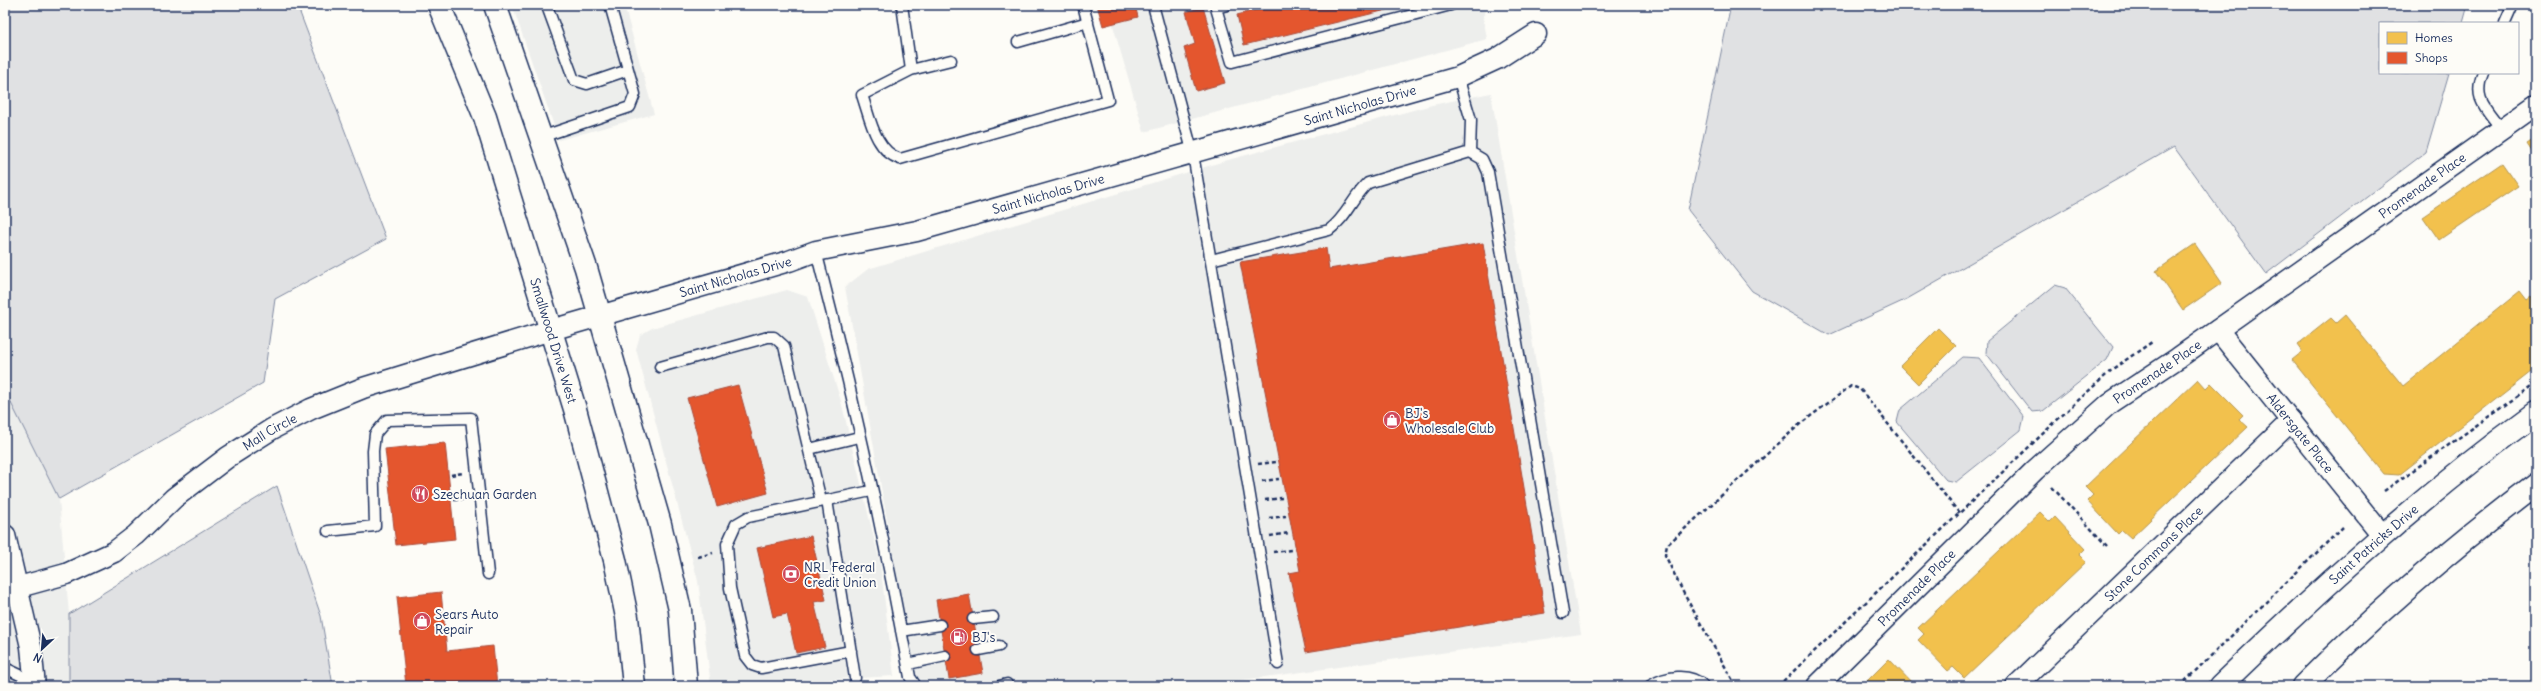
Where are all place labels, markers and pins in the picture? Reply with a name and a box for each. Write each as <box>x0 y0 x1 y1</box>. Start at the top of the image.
place label: BJ's Wholesale Club <box>1405 405 1494 437</box>
shop icon: BJ's Wholesale Club <box>1382 410 1402 430</box>
restaurant icon: Szechuan Garden <box>410 484 430 504</box>
place label: Szechuan Garden <box>433 486 537 503</box>
place label: NRL Federal Credit Union <box>804 559 877 591</box>
bank icon: NRL Federal Credit Union <box>781 564 801 584</box>
place label: Sears Auto Repair <box>435 606 499 638</box>
shop icon: Sears Auto Repair <box>412 611 432 631</box>
fuel station icon: BJ's <box>949 627 969 647</box>
place label: BJ's <box>972 629 995 646</box>

